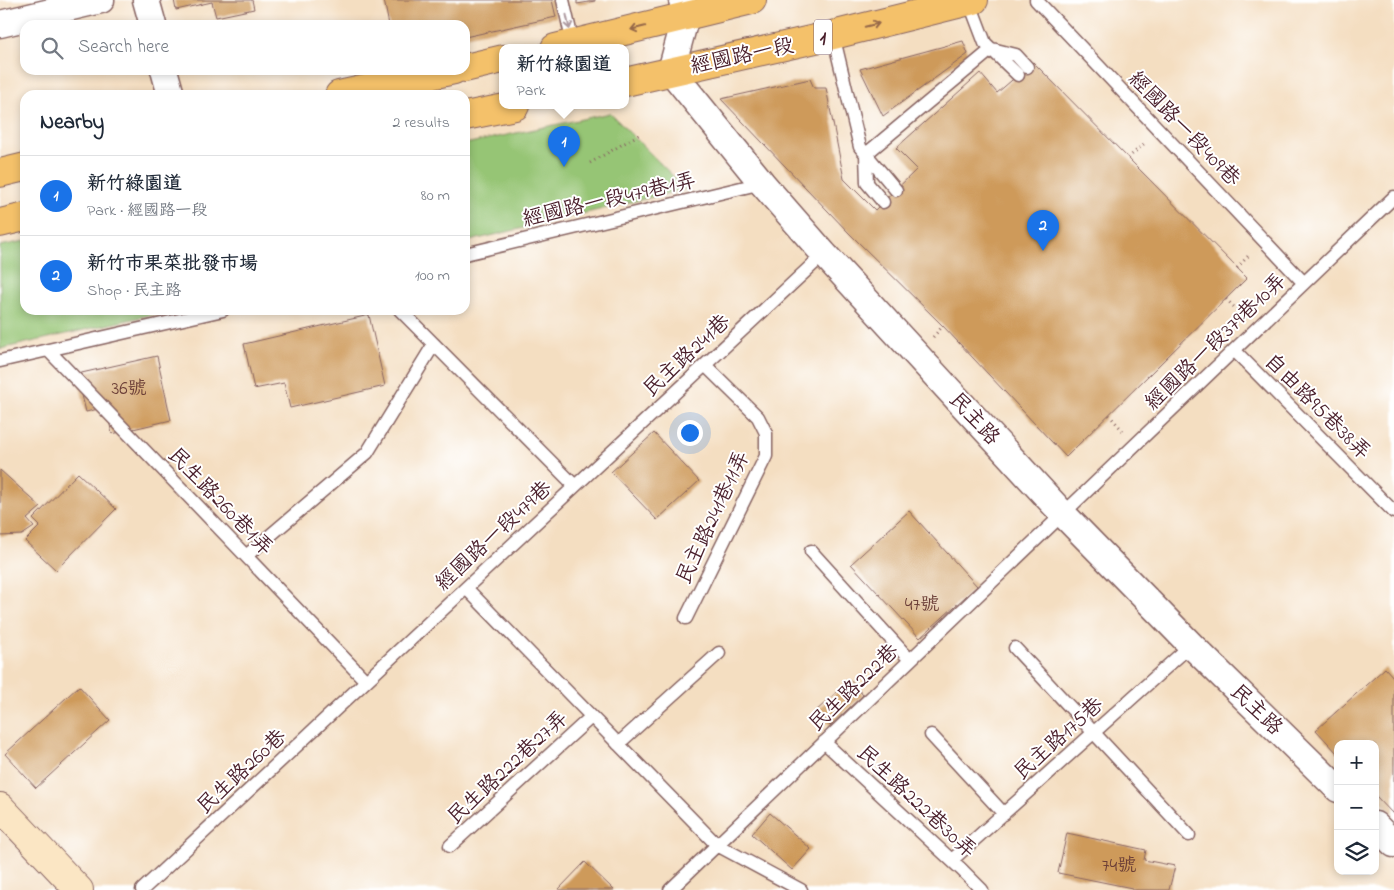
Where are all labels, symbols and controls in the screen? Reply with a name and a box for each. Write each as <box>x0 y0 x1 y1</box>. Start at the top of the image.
one-way arrow <box>564 14 573 30</box>
search box <box>20 20 470 75</box>
road number: 1 <box>814 20 832 54</box>
one-way arrow <box>864 20 880 29</box>
one-way arrow <box>631 24 647 33</box>
street label: 經國路一段 <box>688 31 797 83</box>
icon: search <box>38 34 66 62</box>
text: Search here <box>78 34 169 61</box>
popup <box>499 44 629 109</box>
text: 新竹綠園道 <box>516 52 612 79</box>
street label: 經國路一段409巷 <box>1121 65 1246 194</box>
text: Park <box>516 79 545 103</box>
text: Nearby <box>40 108 104 138</box>
text: 2 results <box>392 111 450 135</box>
pin: 1 <box>548 126 580 167</box>
street label: 經國路一段479巷1弄 <box>520 166 699 236</box>
text: 新竹綠園道 <box>87 171 182 198</box>
text: 1 <box>53 184 59 208</box>
text: 80 m <box>421 184 450 208</box>
text: Park · 經國路一段 <box>87 199 207 223</box>
pin: 2 <box>1027 210 1059 251</box>
text: 新竹市果菜批發市場 <box>87 251 258 278</box>
text: 2 <box>52 264 60 288</box>
text: 100 m <box>415 264 450 288</box>
street label: 經國路一段379巷10弄 <box>1139 267 1294 418</box>
text: Shop · 民主路 <box>87 279 181 303</box>
street label: 民主路241巷 <box>637 308 738 405</box>
street label: 自由路95巷38弄 <box>1257 347 1377 467</box>
house number: 36號 <box>111 376 147 403</box>
street label: 民主路 <box>941 386 1006 453</box>
your location <box>677 420 703 446</box>
street label: 民生路260巷1弄 <box>160 441 279 563</box>
street label: 民主路241巷11弄 <box>670 446 758 589</box>
street label: 經國路一段479巷 <box>429 474 559 598</box>
house number: 47號 <box>905 592 939 619</box>
street label: 民生路222巷 <box>802 638 906 739</box>
street label: 民主路 <box>1223 678 1289 743</box>
street label: 民主路175巷 <box>1008 691 1111 788</box>
street label: 民生路222巷27弄 <box>441 704 575 832</box>
street label: 民生路260巷 <box>191 723 294 822</box>
street label: 民生路222巷30弄 <box>849 739 982 866</box>
map controls <box>1334 740 1379 875</box>
button: + <box>1334 740 1379 785</box>
button: − <box>1334 785 1379 830</box>
button: layers <box>1334 830 1379 875</box>
house number: 74號 <box>1102 853 1136 880</box>

